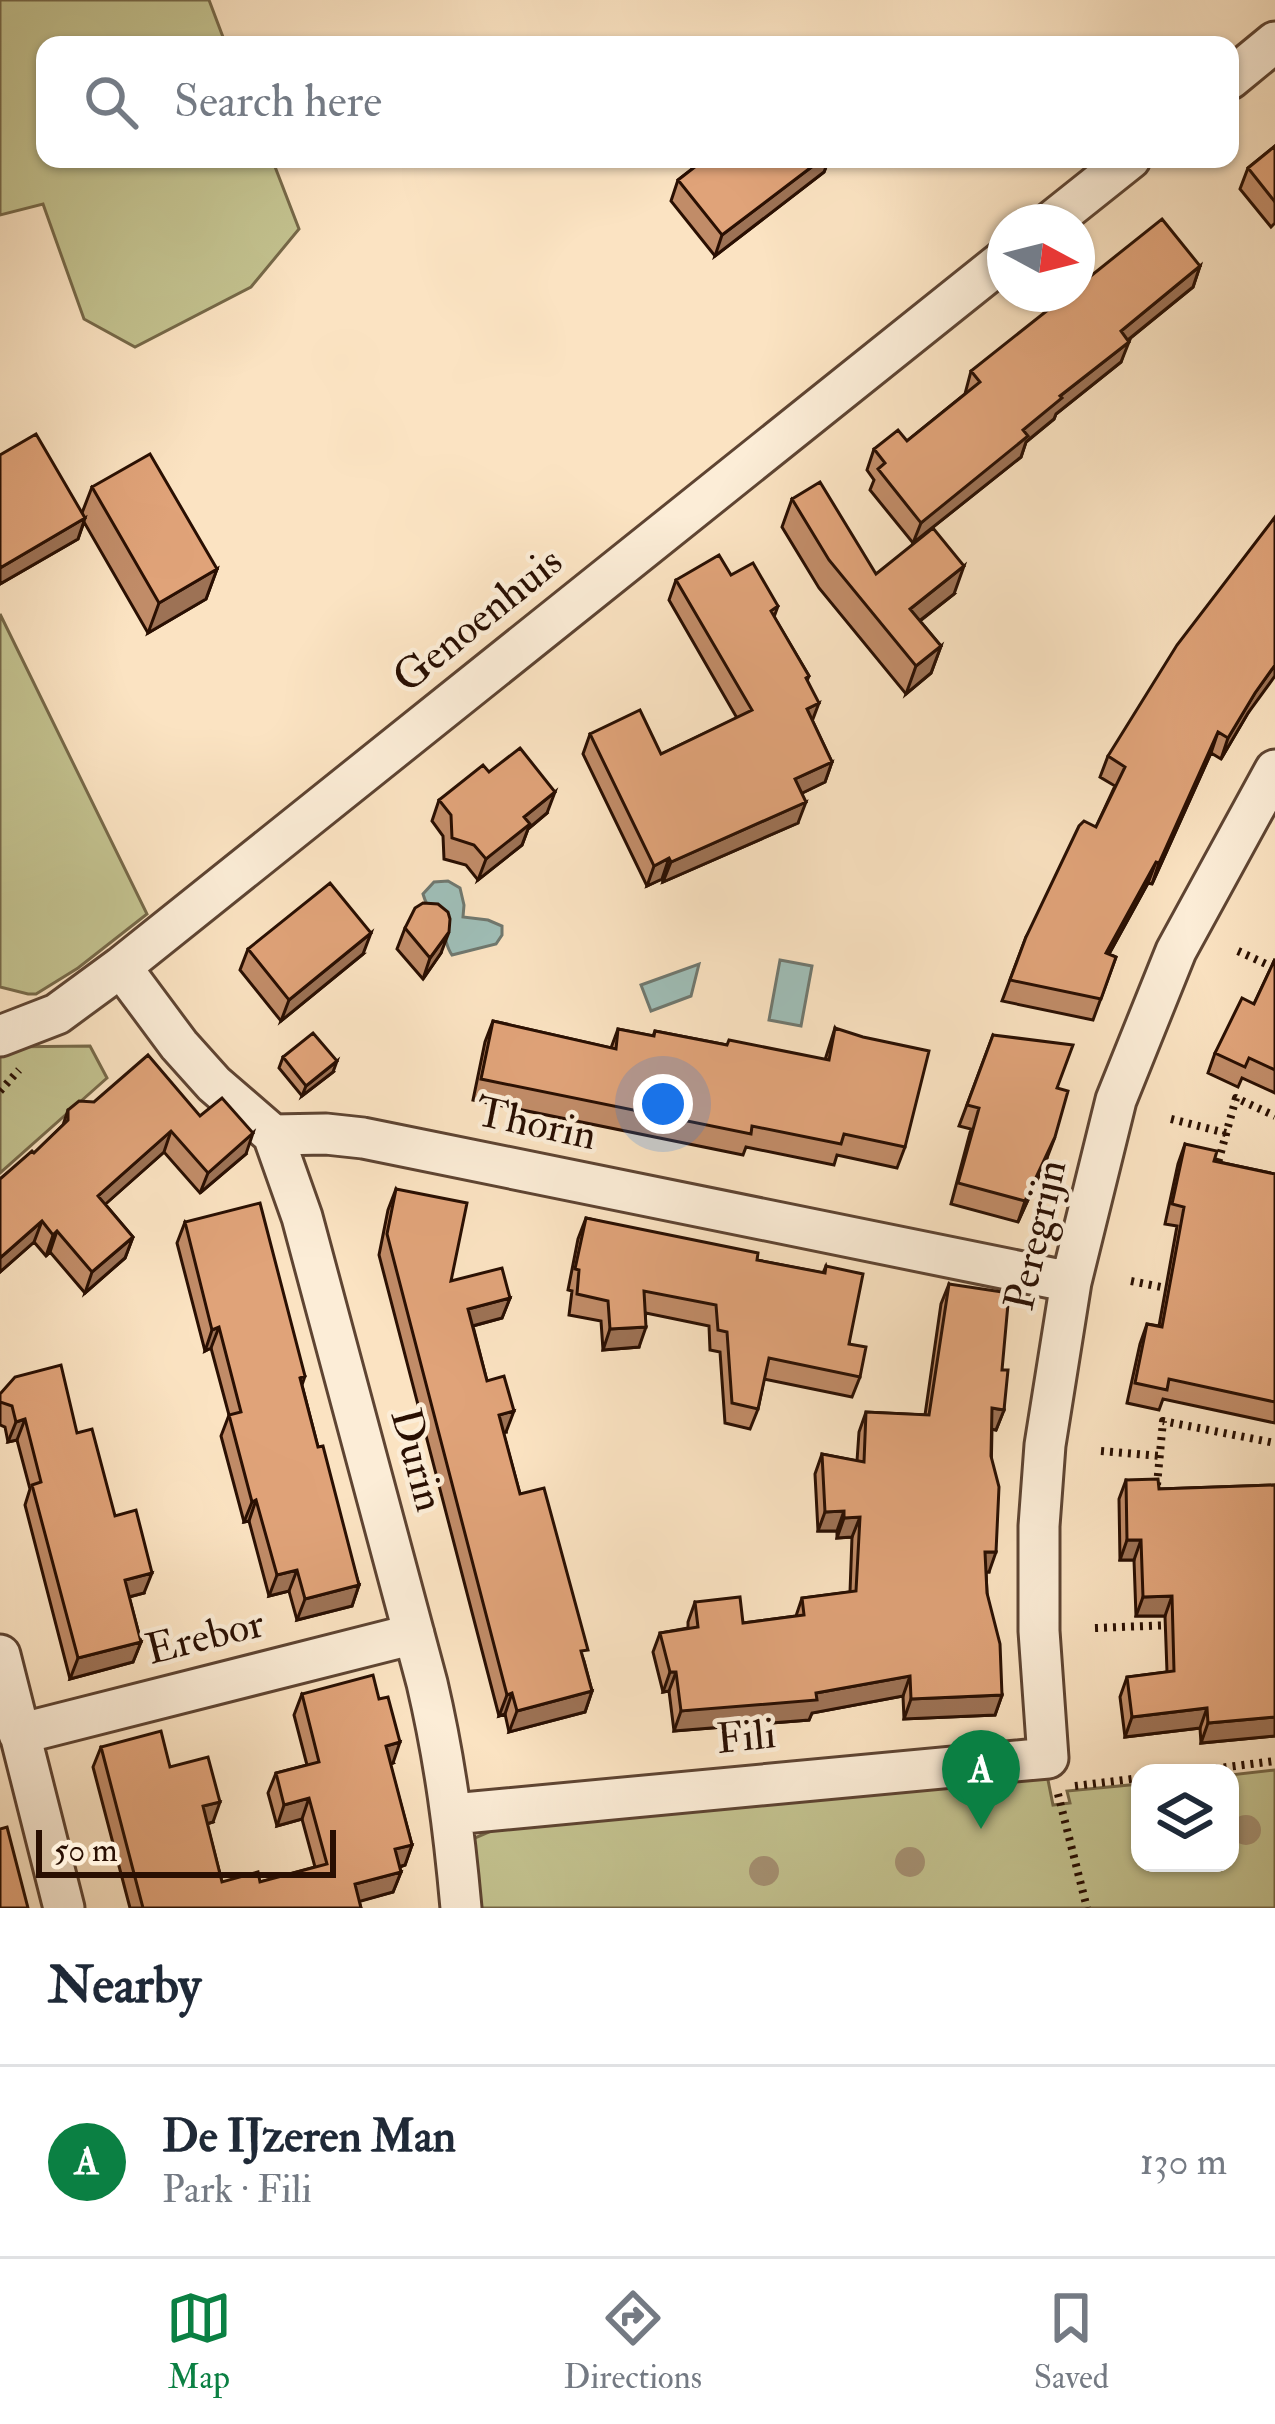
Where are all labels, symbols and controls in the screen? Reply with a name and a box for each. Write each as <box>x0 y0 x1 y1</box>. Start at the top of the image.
search box <box>36 36 1239 168</box>
icon: search <box>78 69 144 135</box>
text: Search here <box>174 74 382 130</box>
north arrow <box>987 204 1095 312</box>
street label: Genoenhuis <box>383 536 573 704</box>
your location <box>633 1074 693 1134</box>
street label: Thorin <box>471 1086 601 1162</box>
street label: Peregrijn <box>993 1155 1079 1315</box>
street label: Durin <box>378 1403 456 1517</box>
street label: Erebor <box>141 1597 270 1677</box>
street label: Fili <box>714 1708 778 1766</box>
pin: A <box>942 1730 1020 1829</box>
map controls <box>1131 1764 1239 1872</box>
button: layers <box>1131 1764 1239 1872</box>
scale bar <box>36 1824 336 1877</box>
text: 50 m <box>54 1830 118 1871</box>
text: Nearby <box>48 1954 201 2018</box>
text: De IJzeren Man <box>162 2109 456 2165</box>
text: A <box>75 2137 99 2186</box>
text: 130 m <box>1140 2137 1227 2186</box>
text: Park · Fili <box>162 2165 312 2214</box>
tab: Map <box>166 2285 232 2398</box>
tab: Directions <box>564 2285 702 2398</box>
tab: Saved <box>1034 2285 1109 2398</box>

